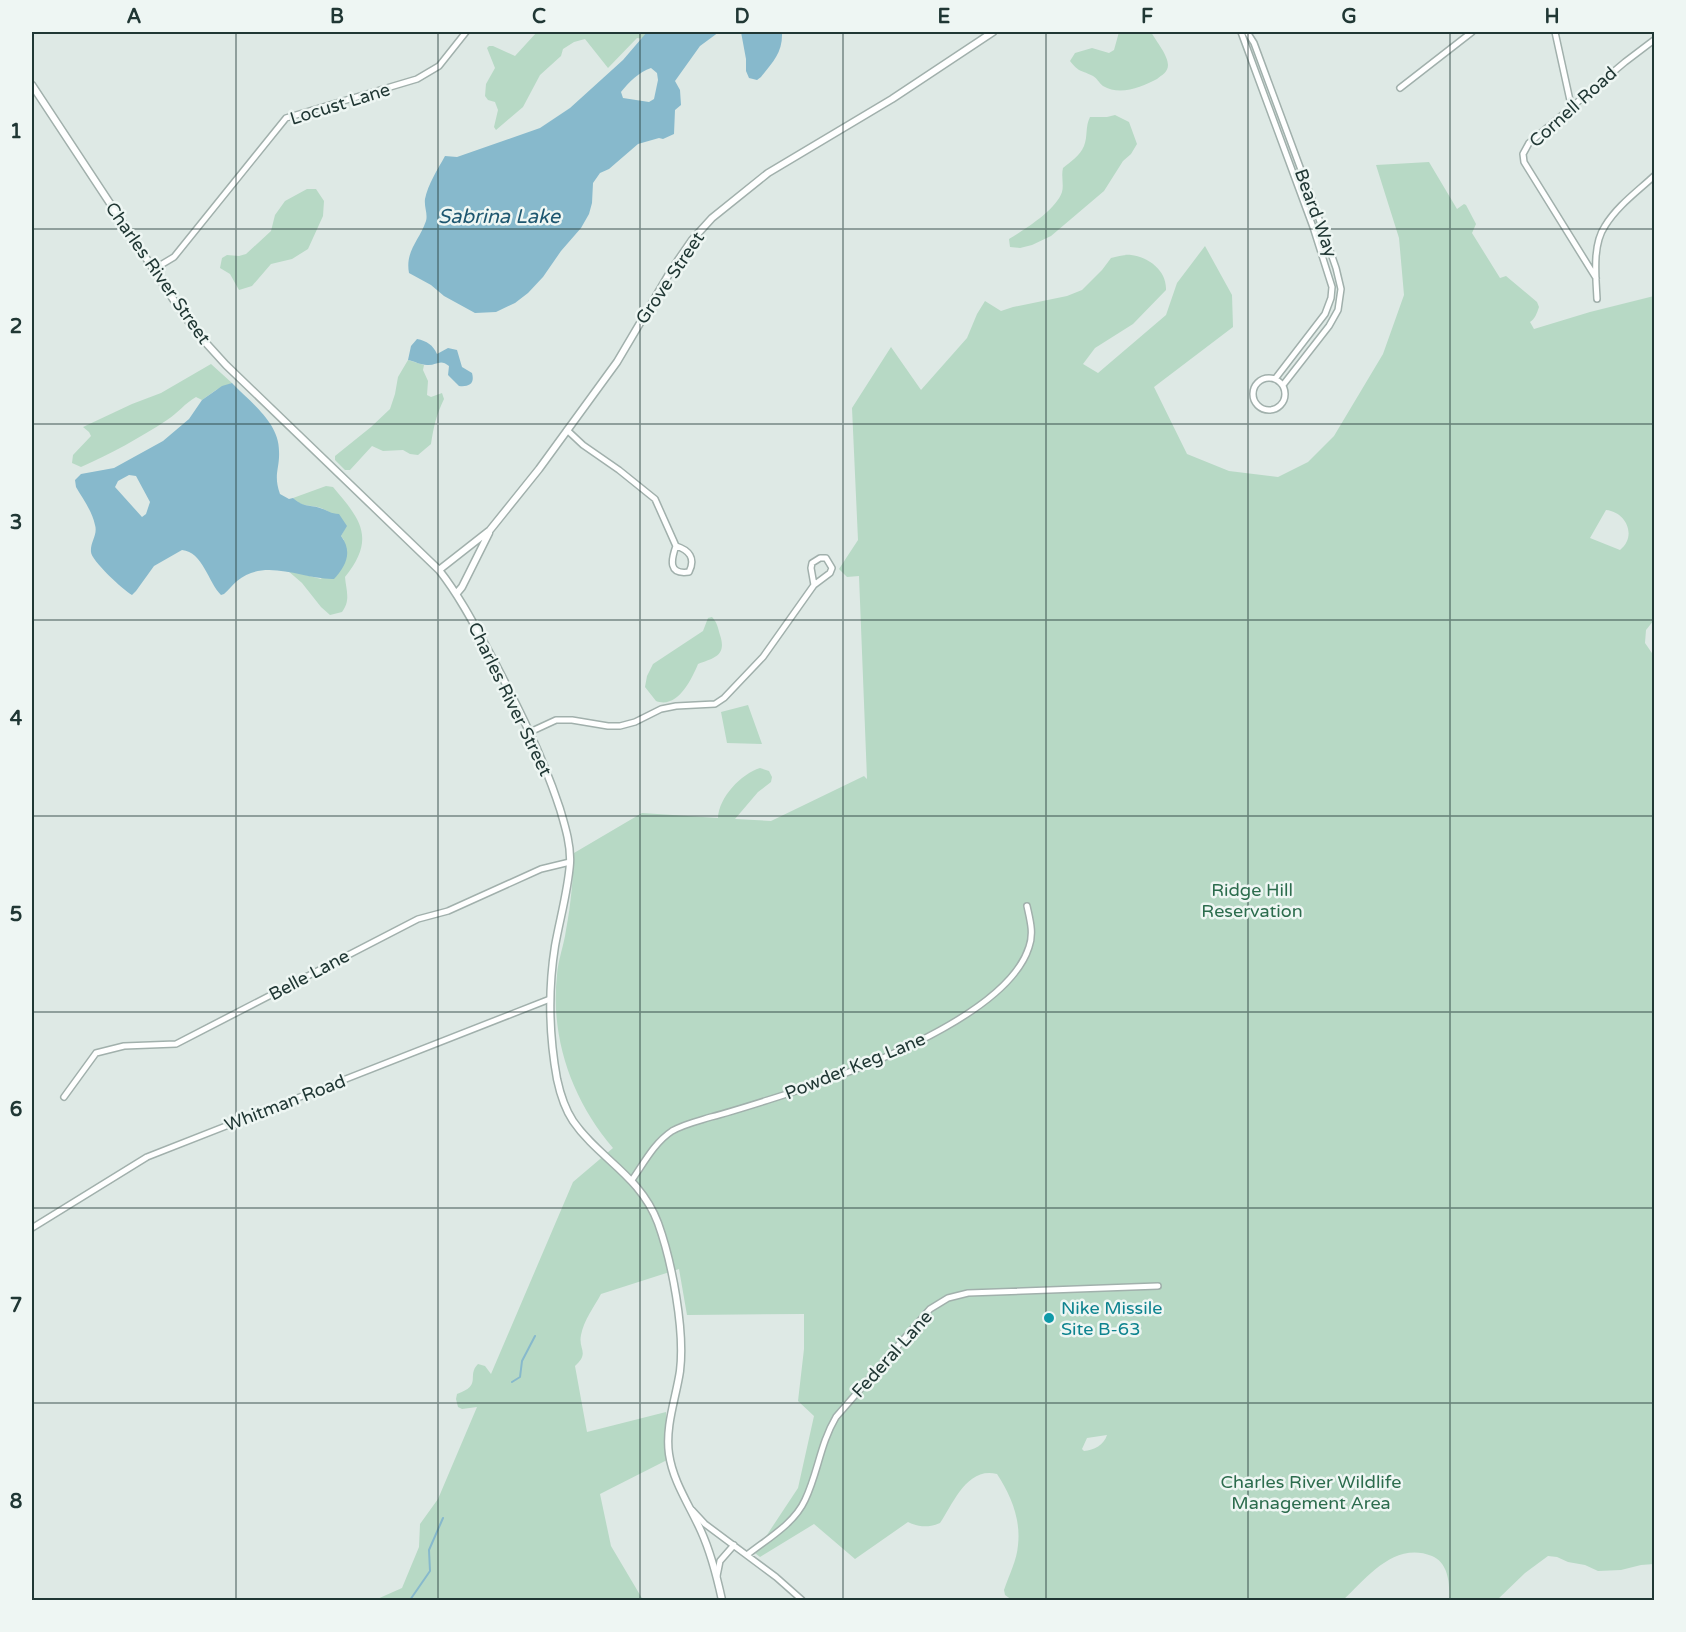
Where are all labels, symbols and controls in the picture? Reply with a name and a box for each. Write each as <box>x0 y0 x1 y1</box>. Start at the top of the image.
text: A <box>127 5 142 29</box>
text: B <box>330 5 344 29</box>
text: C <box>532 5 546 29</box>
text: D <box>734 5 750 29</box>
text: E <box>938 5 951 29</box>
text: F <box>1141 5 1153 29</box>
text: G <box>1341 5 1357 29</box>
text: H <box>1544 5 1560 29</box>
street label: Cornell Road <box>1525 62 1621 152</box>
street label: Locust Lane <box>287 78 393 130</box>
text: 1 <box>10 120 22 144</box>
street label: Beard Way <box>1290 166 1342 261</box>
street label: Charles River Street <box>101 198 215 348</box>
water label: Sabrina Lake <box>438 205 562 229</box>
street label: Grove Street <box>631 227 709 328</box>
text: 2 <box>10 315 22 339</box>
text: 3 <box>10 511 22 535</box>
street label: Charles River Street <box>463 619 557 780</box>
text: 4 <box>10 707 23 731</box>
park label: Ridge Hill Reservation <box>1201 879 1303 922</box>
text: 5 <box>10 903 22 927</box>
street label: Belle Lane <box>265 945 353 1005</box>
street label: Powder Keg Lane <box>781 1028 929 1104</box>
street label: Whitman Road <box>221 1070 349 1136</box>
text: 6 <box>10 1098 22 1122</box>
text: 7 <box>10 1294 22 1318</box>
place label: Nike Missile Site B-63 <box>1061 1297 1162 1340</box>
street label: Federal Lane <box>847 1306 937 1402</box>
marker: Nike Missile Site B-63 <box>1042 1311 1056 1325</box>
park label: Charles River Wildlife Management Area <box>1221 1471 1401 1514</box>
text: 8 <box>10 1490 22 1514</box>

